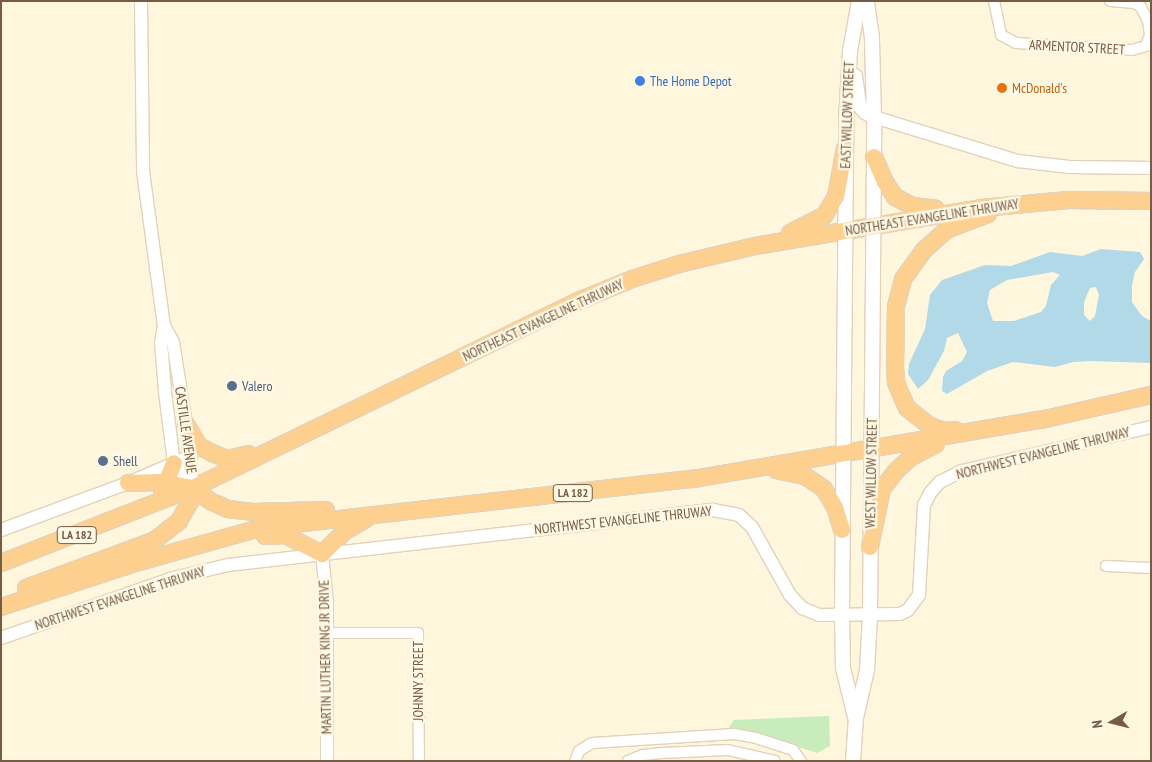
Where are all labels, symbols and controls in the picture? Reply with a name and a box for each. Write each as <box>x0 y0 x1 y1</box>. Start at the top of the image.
street label: ARMENTOR STREET <box>1029 36 1125 58</box>
street label: EAST WILLOW STREET <box>837 61 857 169</box>
place label: The Home Depot <box>650 73 732 89</box>
marker: The Home Depot <box>634 75 646 87</box>
place label: McDonald's <box>1012 80 1067 96</box>
marker: McDonald's <box>996 82 1008 94</box>
street label: NORTHEAST EVANGELINE THRUWAY <box>844 195 1020 239</box>
street label: NORTHEAST EVANGELINE THRUWAY <box>459 275 627 365</box>
place label: Valero <box>242 378 272 394</box>
marker: Valero <box>226 380 238 392</box>
street label: CASTILLE AVENUE <box>172 385 200 475</box>
street label: WEST WILLOW STREET <box>862 417 880 529</box>
street label: NORTHWEST EVANGELINE THRUWAY <box>954 423 1132 483</box>
place label: Shell <box>113 453 137 469</box>
marker: Shell <box>97 455 109 467</box>
road number: LA 182 <box>552 483 594 502</box>
street label: NORTHWEST EVANGELINE THRUWAY <box>533 502 713 538</box>
road number: LA 182 <box>56 526 98 544</box>
street label: NORTHWEST EVANGELINE THRUWAY <box>32 562 208 634</box>
street label: MARTIN LUTHER KING JR DRIVE <box>315 580 335 734</box>
street label: JOHNNY STREET <box>410 641 426 721</box>
north arrow <box>1087 697 1137 747</box>
text: N <box>1088 719 1107 729</box>

